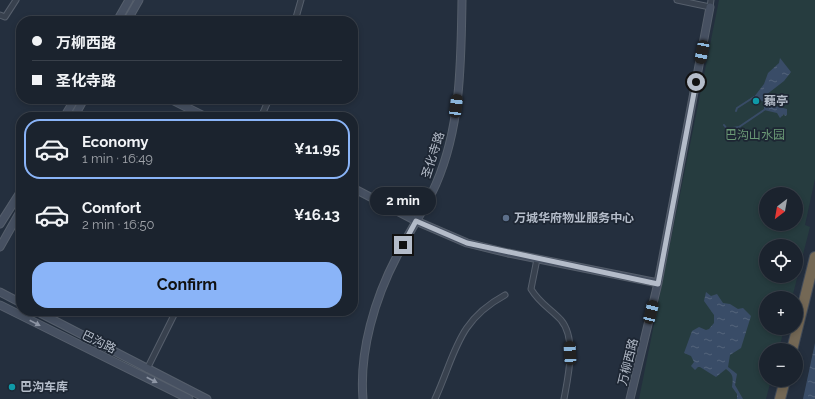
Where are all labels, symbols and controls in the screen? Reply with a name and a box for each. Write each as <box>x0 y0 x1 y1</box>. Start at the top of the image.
text: 万柳西路 <box>56 34 116 52</box>
car <box>694 39 710 65</box>
text: 圣化寺路 <box>56 72 116 90</box>
route start <box>687 73 705 91</box>
car <box>449 93 463 119</box>
place label: 藕亭 <box>764 94 788 108</box>
marker: 藕亭 <box>751 96 761 106</box>
park label: 巴沟山水园 <box>725 128 785 142</box>
street label: 圣化寺路 <box>419 130 447 180</box>
icon: car <box>34 131 70 167</box>
text: Economy <box>82 133 149 151</box>
text: ¥11.95 <box>294 140 340 158</box>
text: 1 min · 16:49 <box>82 151 153 166</box>
callout: 2 min <box>370 187 436 215</box>
north arrow <box>759 187 803 231</box>
map controls <box>759 187 803 387</box>
text: 2 min <box>386 193 420 208</box>
icon: car <box>34 197 70 233</box>
text: Comfort <box>82 199 141 217</box>
text: ¥16.13 <box>294 206 340 224</box>
place label: 万城华府物业服务中心 <box>514 211 634 225</box>
marker: 万城华府物业服务中心 <box>501 213 511 223</box>
text: 2 min · 16:50 <box>82 217 154 232</box>
route end <box>394 236 412 254</box>
button: locate <box>759 239 803 283</box>
button: Confirm <box>32 262 342 308</box>
button: + <box>759 291 803 335</box>
car <box>642 299 660 325</box>
one-way arrow <box>29 320 41 326</box>
street label: 巴沟路 <box>80 328 118 356</box>
street label: 万柳西路 <box>615 337 641 387</box>
car <box>563 341 577 365</box>
button: − <box>759 343 803 387</box>
one-way arrow <box>146 377 157 383</box>
place label: 巴沟车库 <box>20 380 68 394</box>
marker: 巴沟车库 <box>7 382 17 392</box>

